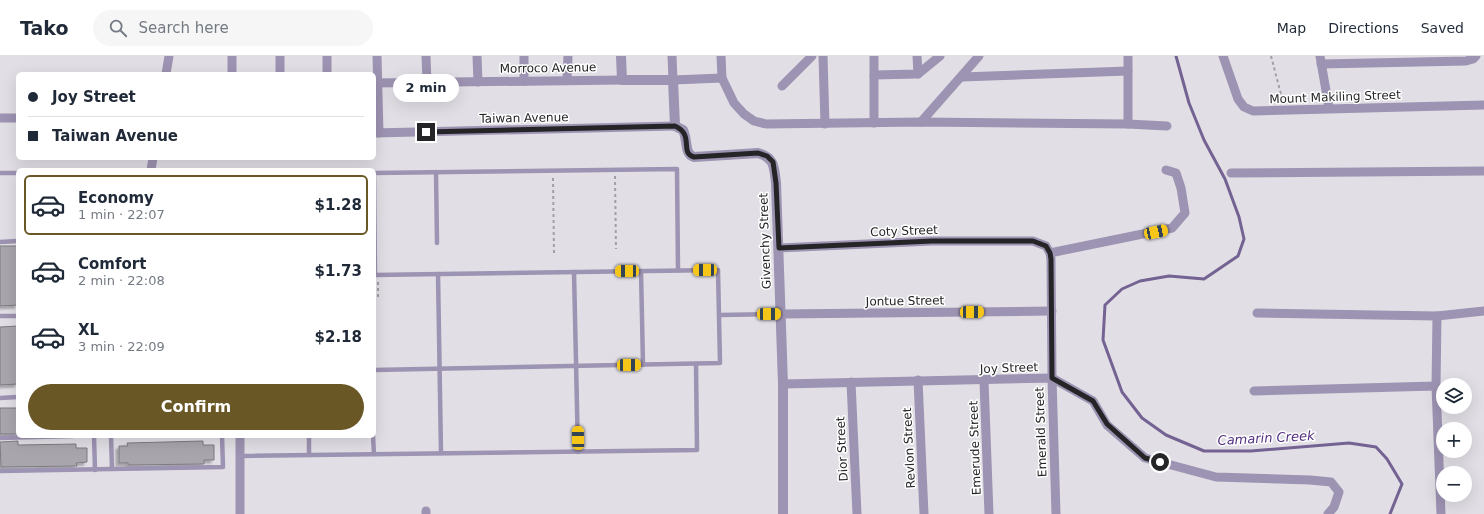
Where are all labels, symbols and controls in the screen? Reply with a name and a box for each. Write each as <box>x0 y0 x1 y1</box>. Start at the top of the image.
search box <box>93 10 373 46</box>
text: Tako <box>20 17 69 39</box>
icon: search <box>107 17 129 39</box>
text: Search here <box>139 19 229 37</box>
text: Map <box>1277 20 1306 36</box>
text: Directions <box>1328 20 1399 36</box>
text: Saved <box>1421 20 1464 36</box>
street label: Morroco Avenue <box>499 60 597 76</box>
callout: 2 min <box>393 74 459 102</box>
text: 2 min <box>406 80 446 95</box>
text: Joy Street <box>52 88 136 106</box>
street label: Mount Makiling Street <box>1269 88 1401 106</box>
street label: Taiwan Avenue <box>478 110 569 126</box>
route end <box>417 123 435 141</box>
text: Taiwan Avenue <box>52 127 178 145</box>
icon: car <box>30 187 66 223</box>
text: Economy <box>78 189 154 207</box>
street label: Givenchy Street <box>756 192 774 289</box>
text: $1.28 <box>315 196 362 214</box>
text: 1 min · 22:07 <box>78 207 165 222</box>
street label: Coty Street <box>870 223 938 239</box>
car <box>1143 224 1169 240</box>
icon: car <box>30 253 66 289</box>
text: Comfort <box>78 255 146 273</box>
text: $1.73 <box>315 262 362 280</box>
car <box>693 264 717 276</box>
car <box>615 265 639 277</box>
text: 2 min · 22:08 <box>78 273 165 288</box>
street label: Jontue Street <box>865 293 945 309</box>
car <box>960 306 984 318</box>
car <box>757 308 781 320</box>
icon: car <box>30 319 66 355</box>
text: XL <box>78 321 99 339</box>
text: $2.18 <box>315 328 362 346</box>
text: 3 min · 22:09 <box>78 339 165 354</box>
car <box>617 359 641 371</box>
street label: Joy Street <box>979 360 1039 376</box>
map controls <box>1436 378 1472 502</box>
button: layers <box>1436 378 1472 414</box>
button: Confirm <box>28 384 364 430</box>
street label: Emerald Street <box>1032 386 1050 477</box>
street label: Emerude Street <box>966 400 984 495</box>
street label: Revlon Street <box>900 407 918 489</box>
street label: Dior Street <box>833 416 851 482</box>
button: + <box>1436 422 1472 458</box>
car <box>572 426 584 450</box>
water label: Camarin Creek <box>1217 428 1315 448</box>
route start <box>1151 453 1169 471</box>
button: − <box>1436 466 1472 502</box>

